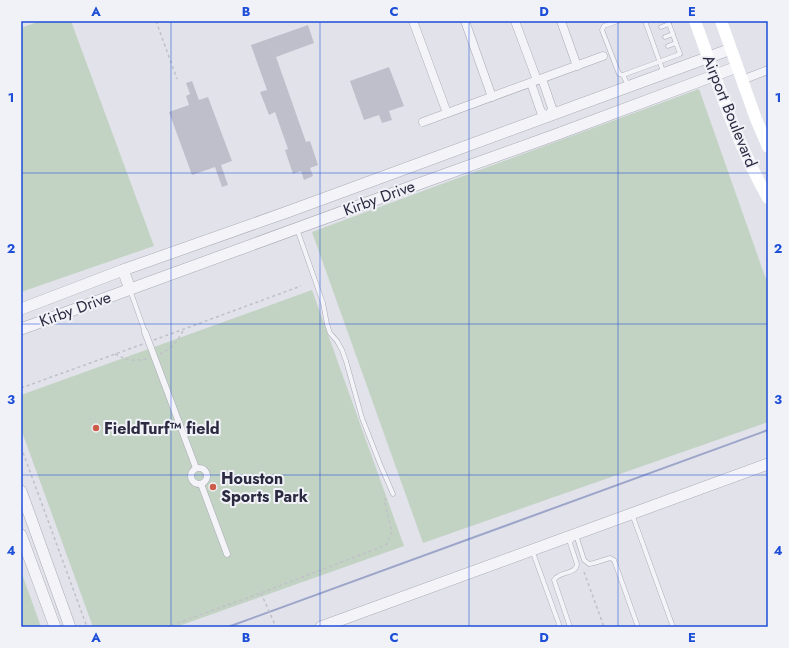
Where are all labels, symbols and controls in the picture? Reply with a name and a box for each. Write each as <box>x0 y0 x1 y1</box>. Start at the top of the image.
text: A <box>90 2 101 21</box>
text: B <box>242 2 251 21</box>
text: C <box>389 2 399 21</box>
text: D <box>539 2 549 21</box>
text: E <box>688 2 696 21</box>
street label: Airport Boulevard <box>697 51 763 171</box>
text: 1 <box>8 88 14 107</box>
text: 1 <box>775 88 781 107</box>
street label: Kirby Drive <box>340 174 418 222</box>
text: 2 <box>7 239 15 258</box>
text: 2 <box>774 239 782 258</box>
street label: Kirby Drive <box>36 285 114 333</box>
text: 3 <box>7 390 15 409</box>
text: 3 <box>774 390 782 409</box>
place label: FieldTurf™ field <box>104 417 220 440</box>
marker: FieldTurf™ field <box>91 423 101 433</box>
place label: Houston Sports Park <box>221 467 309 508</box>
marker: Houston Sports Park <box>208 482 218 492</box>
text: 4 <box>6 541 16 560</box>
text: 4 <box>773 541 783 560</box>
text: A <box>90 628 101 647</box>
text: B <box>242 628 251 647</box>
text: C <box>389 628 399 647</box>
text: D <box>539 628 549 647</box>
text: E <box>688 628 696 647</box>

